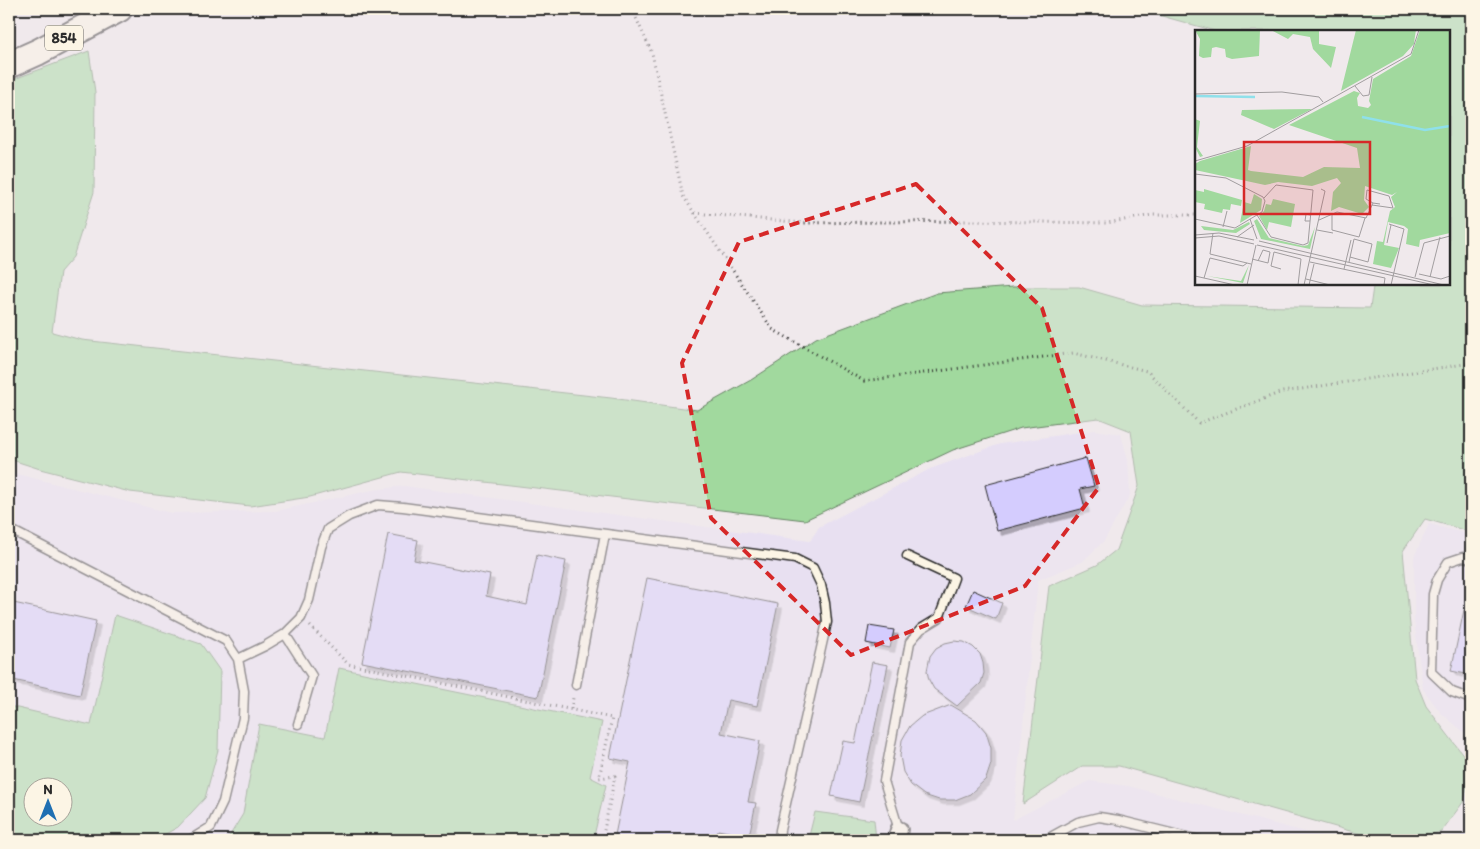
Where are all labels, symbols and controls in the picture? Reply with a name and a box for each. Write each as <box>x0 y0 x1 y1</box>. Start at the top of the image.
road number: 854 <box>45 26 83 50</box>
inset map <box>1195 30 1450 285</box>
north arrow <box>22 776 72 826</box>
text: N <box>43 781 53 798</box>

